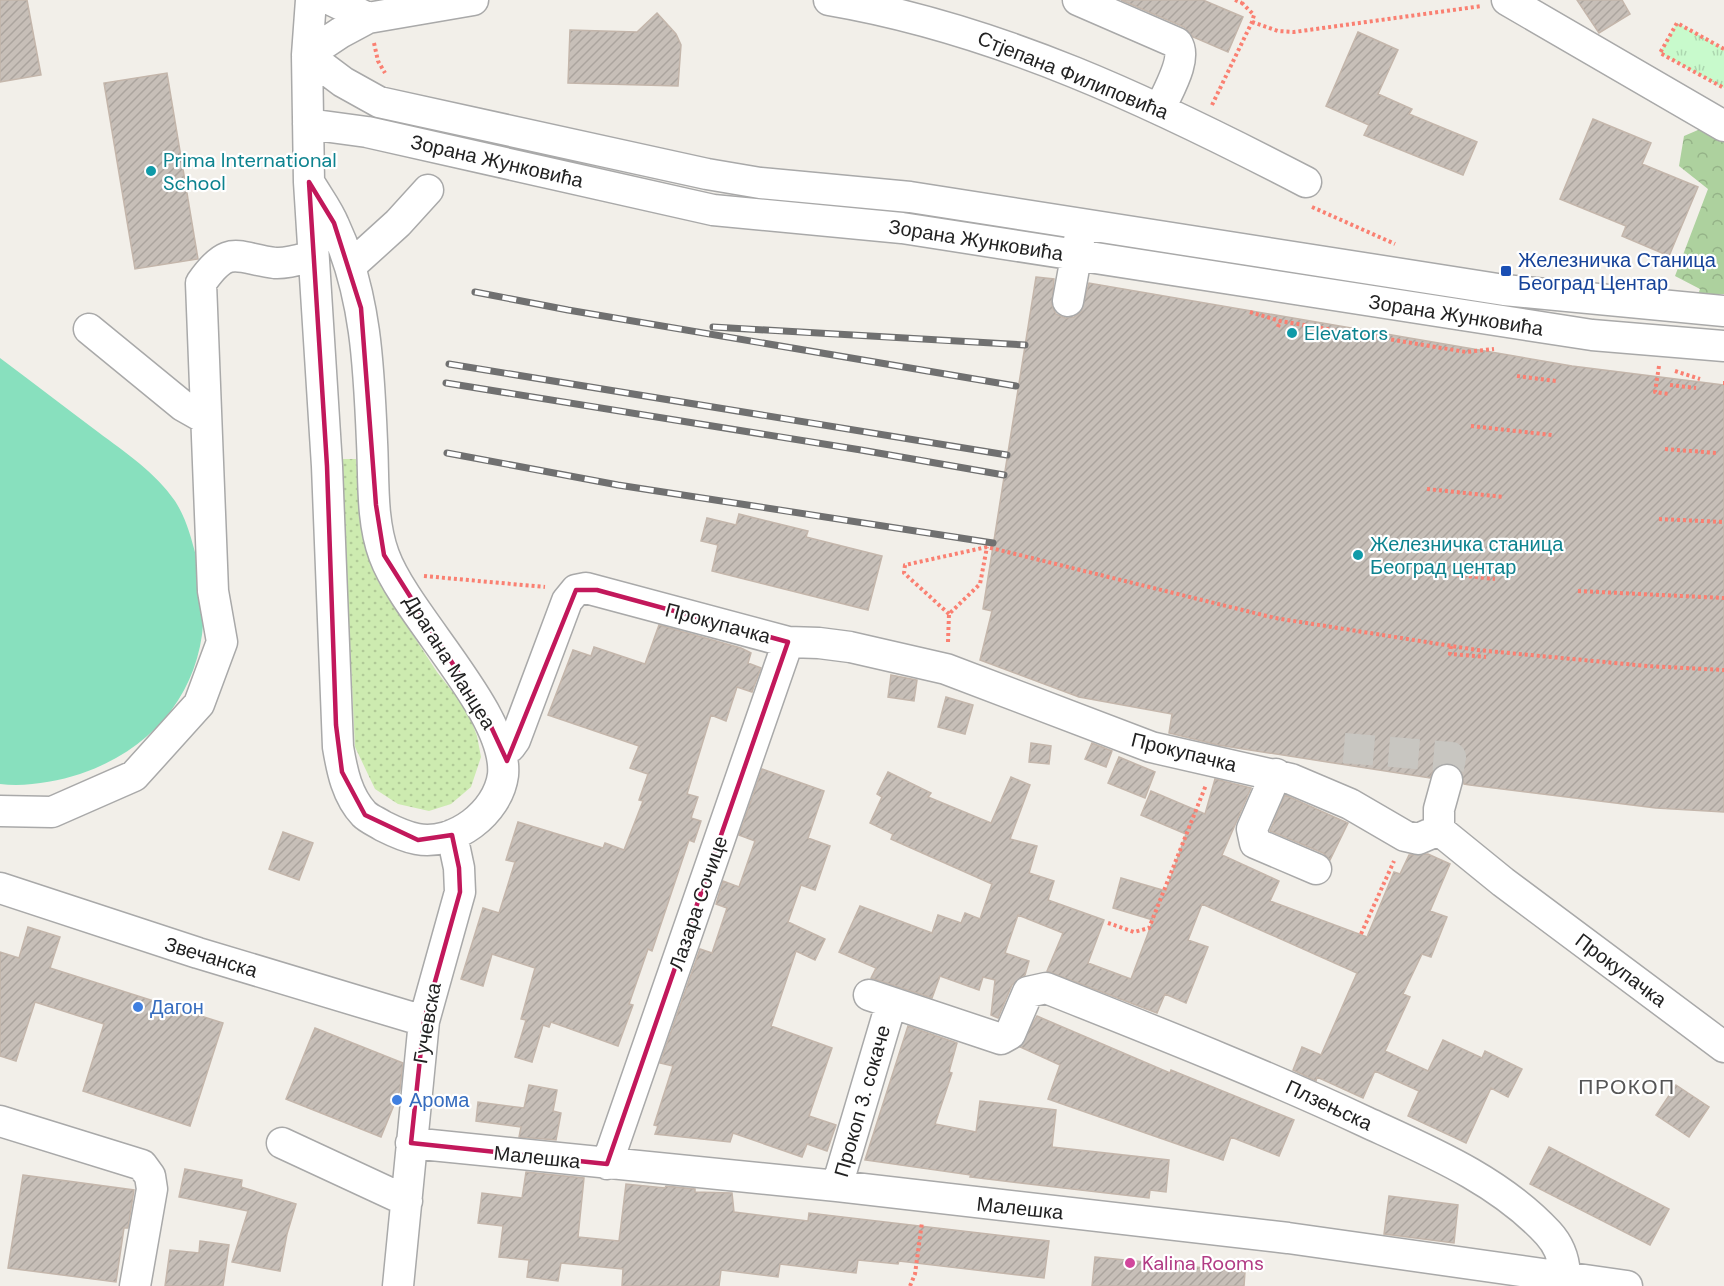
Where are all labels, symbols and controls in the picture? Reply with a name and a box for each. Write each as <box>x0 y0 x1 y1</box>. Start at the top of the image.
street label: Стјепана Филиповића <box>974 25 1173 126</box>
street label: Зорана Жунковића <box>408 128 587 194</box>
place label: Prima International School <box>163 147 337 196</box>
marker: Prima International School <box>144 164 158 178</box>
street label: Зорана Жунковића <box>887 213 1066 267</box>
place label: Железничка Станица Београд Центар <box>1518 247 1717 296</box>
marker: Железничка Станица Београд Центар <box>1499 264 1513 278</box>
street label: Зорана Жунковића <box>1367 288 1546 342</box>
place label: Elevators <box>1304 320 1388 346</box>
marker: Elevators <box>1285 326 1299 340</box>
place label: Железничка станица Београд центар <box>1370 531 1564 580</box>
marker: Железничка станица Београд центар <box>1351 548 1365 562</box>
street label: Драгана Манцеа <box>398 590 502 735</box>
street label: Прокупачка <box>663 596 774 650</box>
street label: Прокупачка <box>1129 726 1240 778</box>
street label: Лазара Сочице <box>663 832 733 974</box>
street label: Прокупачка <box>1570 927 1673 1013</box>
street label: Звечанска <box>161 931 261 984</box>
street label: Гучевска <box>407 980 447 1066</box>
place label: Дагон <box>150 994 204 1020</box>
marker: Дагон <box>131 1000 145 1014</box>
street label: Прокоп 3. сокаче <box>828 1022 896 1180</box>
district label: ПРОКОП <box>1578 1073 1676 1101</box>
street label: Плзењска <box>1282 1074 1377 1137</box>
place label: Арома <box>409 1087 470 1113</box>
marker: Арома <box>390 1093 404 1107</box>
street label: Малешка <box>492 1140 583 1175</box>
street label: Малешка <box>975 1191 1066 1226</box>
place label: Kalina Rooms <box>1142 1250 1264 1276</box>
marker: Kalina Rooms <box>1123 1256 1137 1270</box>

